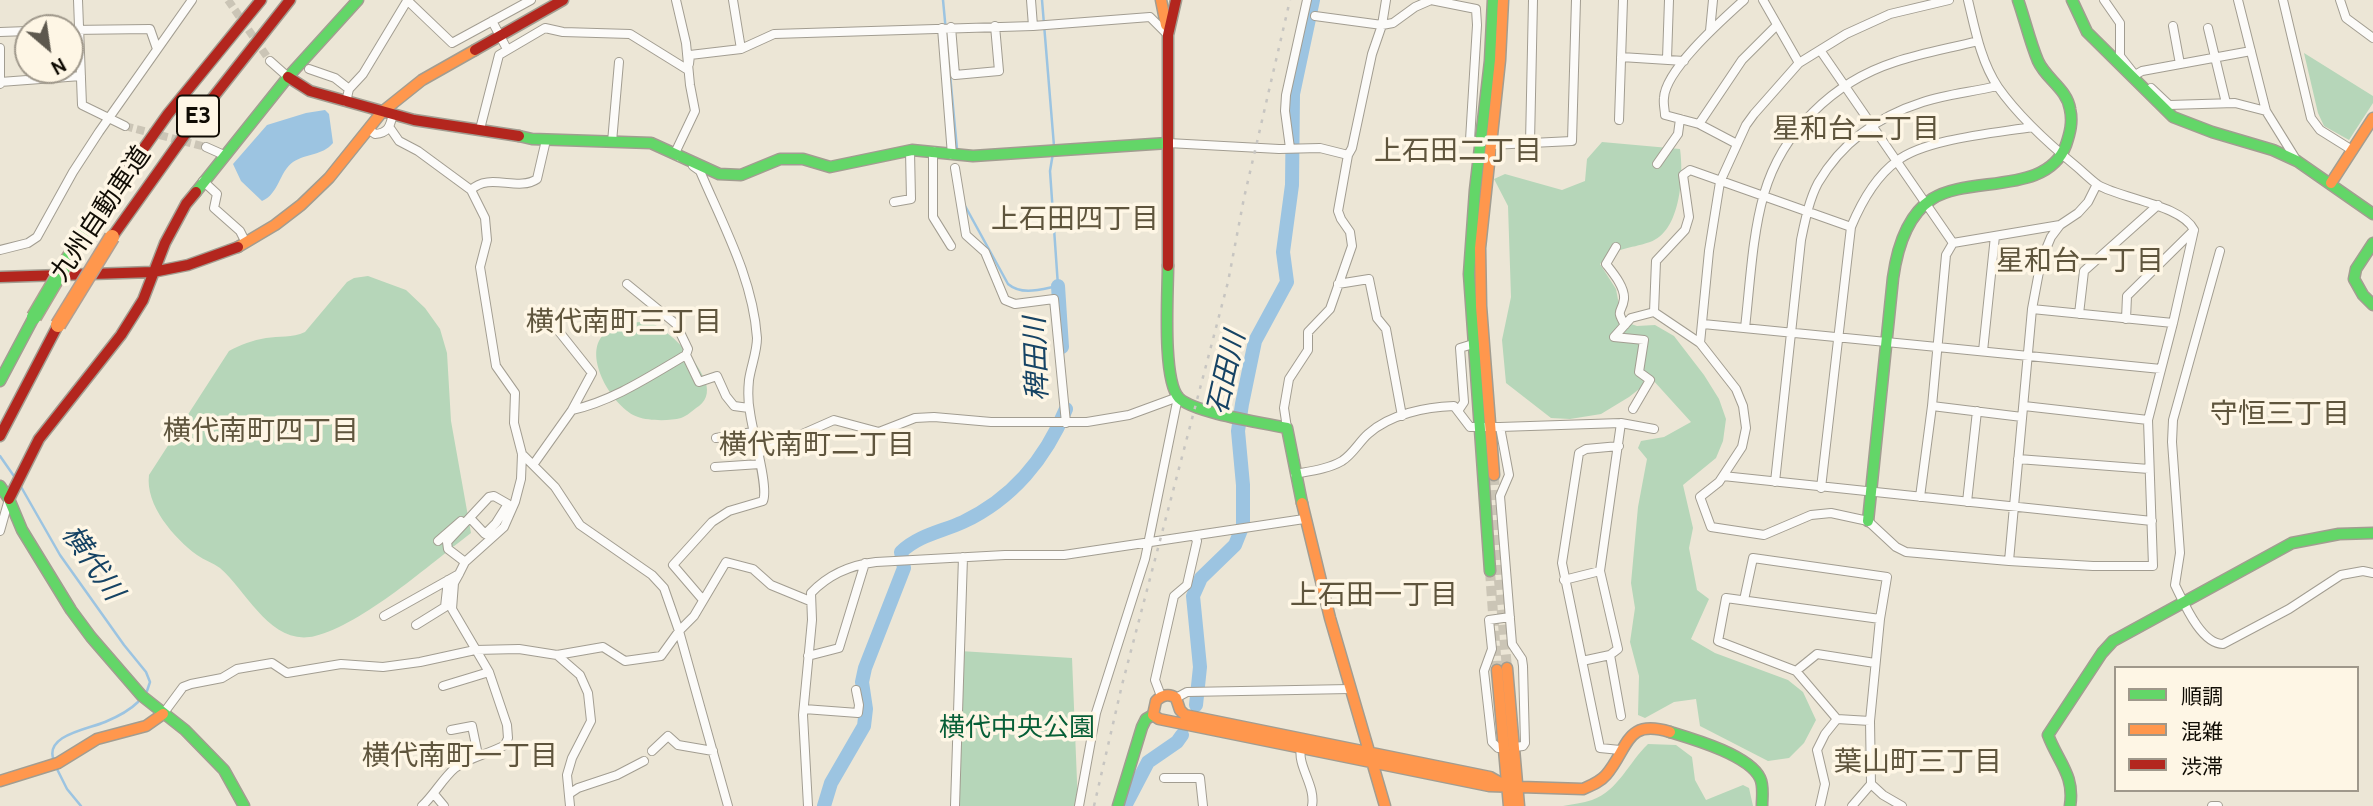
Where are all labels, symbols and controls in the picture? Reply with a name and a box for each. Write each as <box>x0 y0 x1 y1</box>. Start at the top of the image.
north arrow <box>14 14 84 84</box>
text: N <box>47 53 70 79</box>
road number: E3 <box>177 96 219 136</box>
district label: 星和台二丁目 <box>1772 113 1940 147</box>
district label: 上石田二丁目 <box>1374 135 1542 169</box>
street label: 九州自動車道 <box>44 141 158 287</box>
district label: 上石田四丁目 <box>991 203 1159 237</box>
district label: 星和台一丁目 <box>1996 245 2164 279</box>
district label: 横代南町三丁目 <box>526 306 722 340</box>
water label: 稗田川 <box>1019 316 1055 402</box>
water label: 石田川 <box>1201 328 1253 418</box>
district label: 守恒三丁目 <box>2210 398 2350 432</box>
district label: 横代南町四丁目 <box>163 415 359 449</box>
district label: 横代南町二丁目 <box>719 429 915 463</box>
water label: 横代川 <box>54 519 130 607</box>
district label: 上石田一丁目 <box>1290 579 1458 613</box>
legend <box>2114 666 2359 792</box>
text: 順調 <box>2181 684 2223 709</box>
park label: 横代中央公園 <box>939 712 1095 744</box>
text: 混雑 <box>2181 719 2223 744</box>
district label: 横代南町一丁目 <box>362 740 558 774</box>
district label: 葉山町三丁目 <box>1834 746 2002 780</box>
text: 渋滞 <box>2181 754 2223 779</box>

